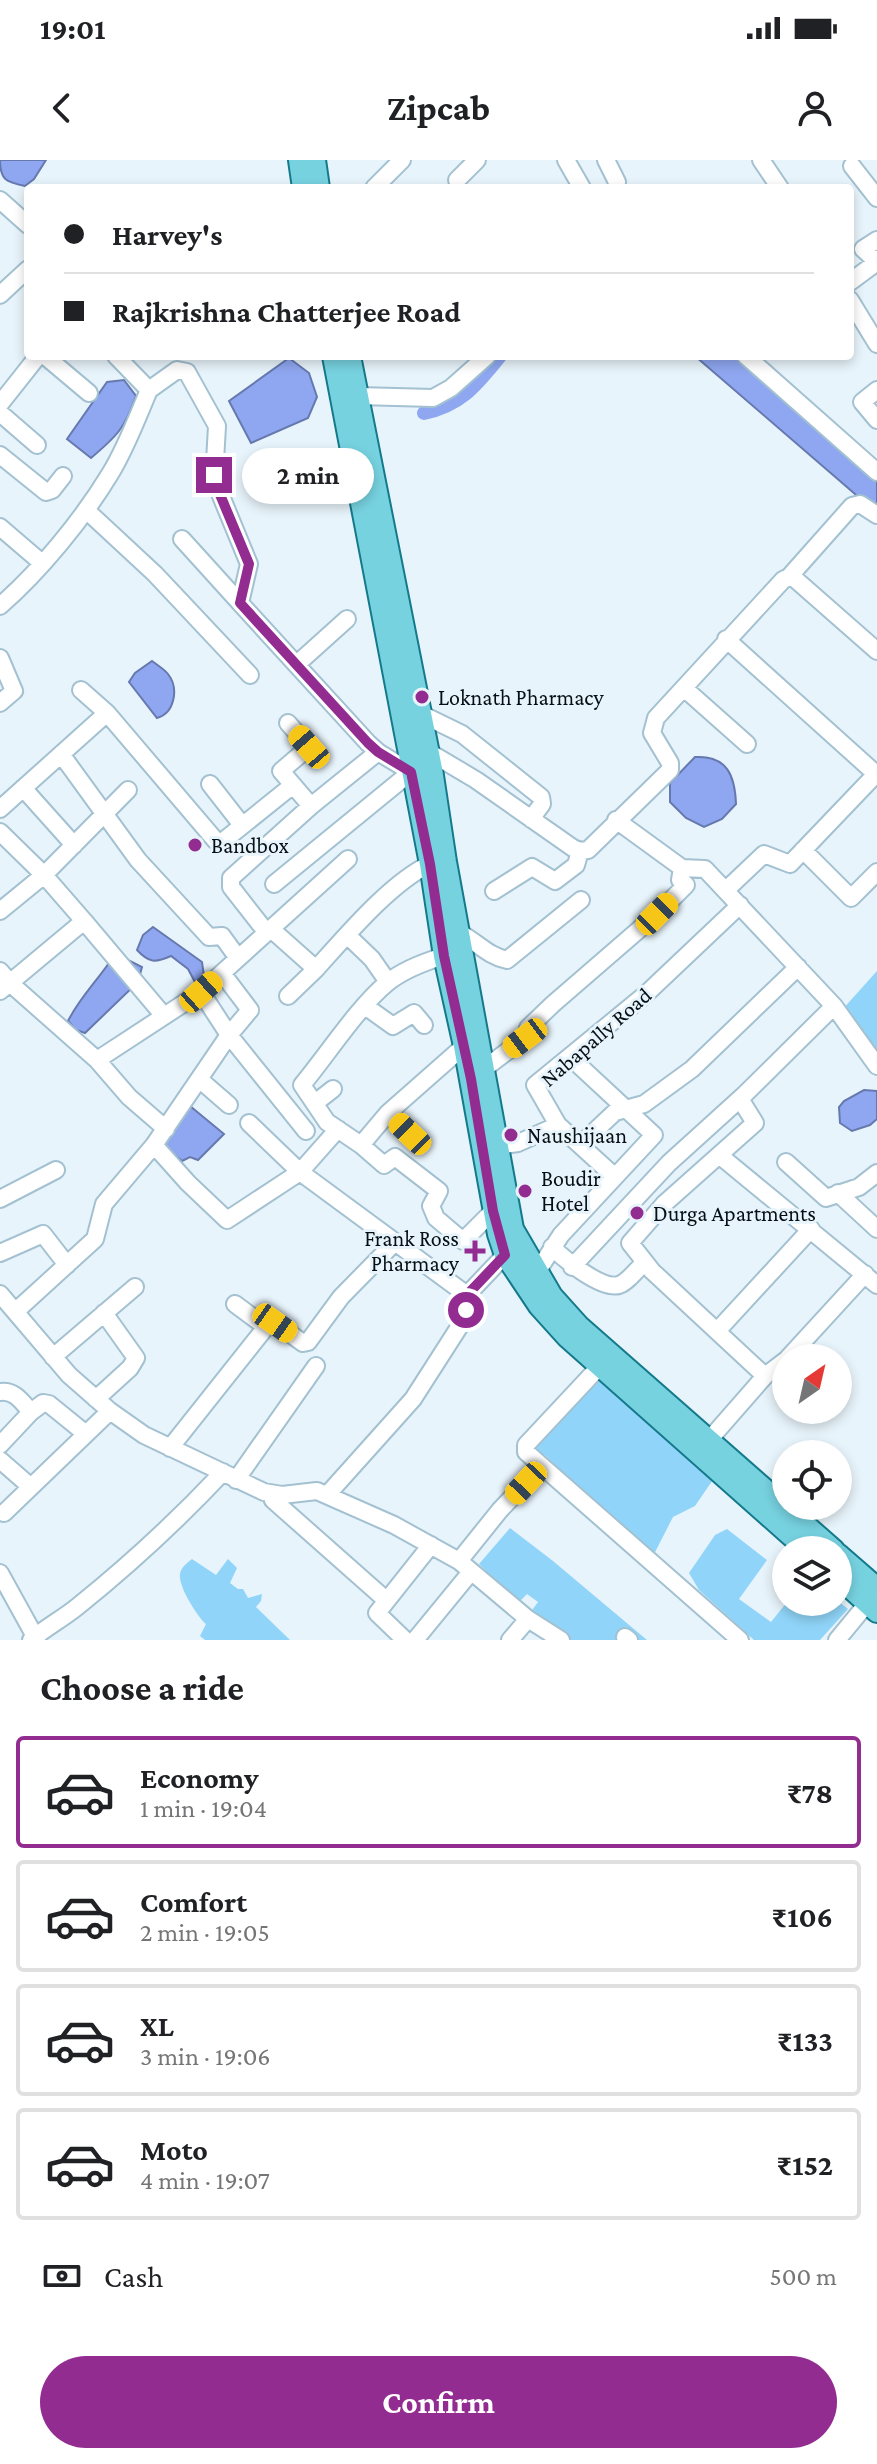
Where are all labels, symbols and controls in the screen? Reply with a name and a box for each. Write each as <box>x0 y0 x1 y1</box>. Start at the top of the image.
text: 19:01 <box>40 12 105 45</box>
icon: back <box>40 86 84 130</box>
icon: person <box>793 86 837 130</box>
text: Zipcab <box>387 88 490 128</box>
text: Harvey's <box>112 218 222 251</box>
text: Rajkrishna Chatterjee Road <box>112 295 461 328</box>
callout: 2 min <box>242 447 374 503</box>
route end <box>196 457 232 493</box>
text: 2 min <box>277 461 339 490</box>
place label: Loknath Pharmacy <box>438 685 604 710</box>
marker: Loknath Pharmacy <box>413 688 431 706</box>
car <box>284 721 334 773</box>
place label: Bandbox <box>211 833 289 858</box>
marker: Bandbox <box>186 836 204 854</box>
car <box>632 889 682 939</box>
car <box>175 967 227 1017</box>
street label: Nabapally Road <box>536 982 657 1092</box>
car <box>499 1014 551 1062</box>
car <box>384 1109 436 1159</box>
place label: Naushijaan <box>527 1123 627 1148</box>
marker: Naushijaan <box>502 1126 520 1144</box>
place label: Boudir Hotel <box>541 1166 601 1216</box>
marker: Boudir Hotel <box>516 1182 534 1200</box>
place label: Durga Apartments <box>653 1201 816 1226</box>
marker: Durga Apartments <box>628 1204 646 1222</box>
place label: Frank Ross Pharmacy <box>364 1226 460 1276</box>
marker: Frank Ross Pharmacy <box>466 1242 484 1260</box>
route start <box>448 1292 484 1328</box>
car <box>248 1299 302 1347</box>
north arrow <box>772 1344 852 1424</box>
map controls <box>772 1344 852 1616</box>
button: locate <box>772 1440 852 1520</box>
car <box>501 1457 551 1509</box>
button: layers <box>772 1536 852 1616</box>
text: Choose a ride <box>40 1668 244 1708</box>
icon: car <box>44 1756 116 1828</box>
text: Economy <box>140 1761 259 1794</box>
text: ₹78 <box>787 1776 833 1809</box>
text: 1 min · 19:04 <box>140 1794 267 1823</box>
icon: car <box>44 1880 116 1952</box>
text: Comfort <box>140 1885 247 1918</box>
text: ₹106 <box>771 1900 833 1933</box>
text: 2 min · 19:05 <box>140 1918 270 1947</box>
icon: car <box>44 2004 116 2076</box>
text: XL <box>140 2009 174 2042</box>
text: ₹133 <box>777 2024 833 2057</box>
text: 3 min · 19:06 <box>140 2042 271 2071</box>
icon: car <box>44 2128 116 2200</box>
text: Moto <box>140 2133 208 2166</box>
text: ₹152 <box>777 2148 833 2181</box>
text: 4 min · 19:07 <box>140 2166 270 2195</box>
icon: cash <box>40 2254 84 2298</box>
text: Cash <box>104 2260 163 2293</box>
text: 500 m <box>770 2262 837 2291</box>
button: Confirm <box>40 2356 837 2448</box>

